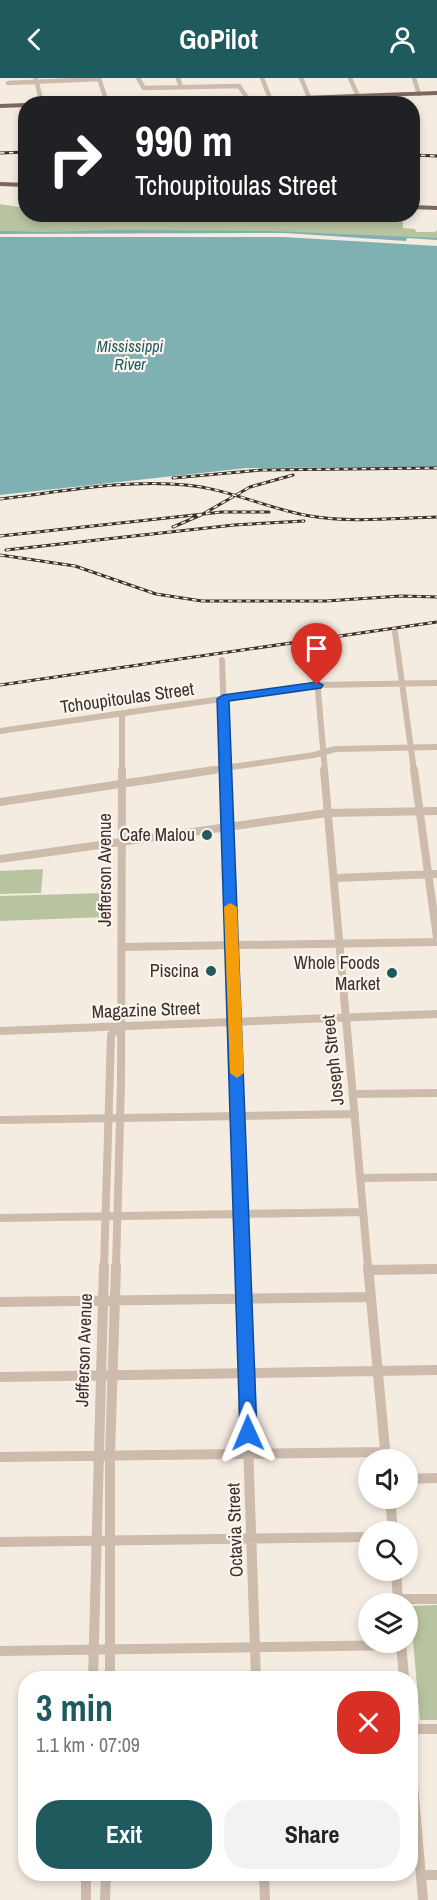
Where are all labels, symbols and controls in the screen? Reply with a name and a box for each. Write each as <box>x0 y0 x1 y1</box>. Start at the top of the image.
text: GoPilot <box>179 21 258 57</box>
icon: back <box>18 23 51 56</box>
icon: person <box>386 23 419 56</box>
text: 990 m <box>135 113 233 169</box>
icon: right <box>36 120 114 198</box>
text: Tchoupitoulas Street <box>135 167 337 203</box>
water label: Mississippi River <box>97 335 164 375</box>
pin <box>291 623 342 685</box>
icon: arrive <box>300 632 333 665</box>
street label: Tchoupitoulas Street <box>59 676 195 719</box>
street label: Jefferson Avenue <box>92 813 117 927</box>
place label: Cafe Malou <box>120 822 195 847</box>
marker: Cafe Malou <box>200 828 214 842</box>
place label: Whole Foods Market <box>294 950 380 996</box>
place label: Piscina <box>150 958 199 983</box>
marker: Piscina <box>204 964 218 978</box>
marker: Whole Foods Market <box>385 966 399 980</box>
street label: Magazine Street <box>91 995 201 1024</box>
street label: Joseph Street <box>315 1013 350 1107</box>
street label: Jefferson Avenue <box>69 1293 98 1407</box>
position arrow <box>216 1401 280 1465</box>
map controls <box>358 1449 418 1653</box>
button: sound <box>358 1449 418 1509</box>
street label: Octavia Street <box>220 1482 249 1578</box>
button: search <box>358 1521 418 1581</box>
button: layers <box>358 1593 418 1653</box>
text: 3 min <box>36 1684 113 1732</box>
button: close <box>337 1691 400 1754</box>
text: 1.1 km · 07:09 <box>36 1731 140 1758</box>
button: Exit <box>36 1800 212 1869</box>
button: Share <box>224 1800 400 1869</box>

